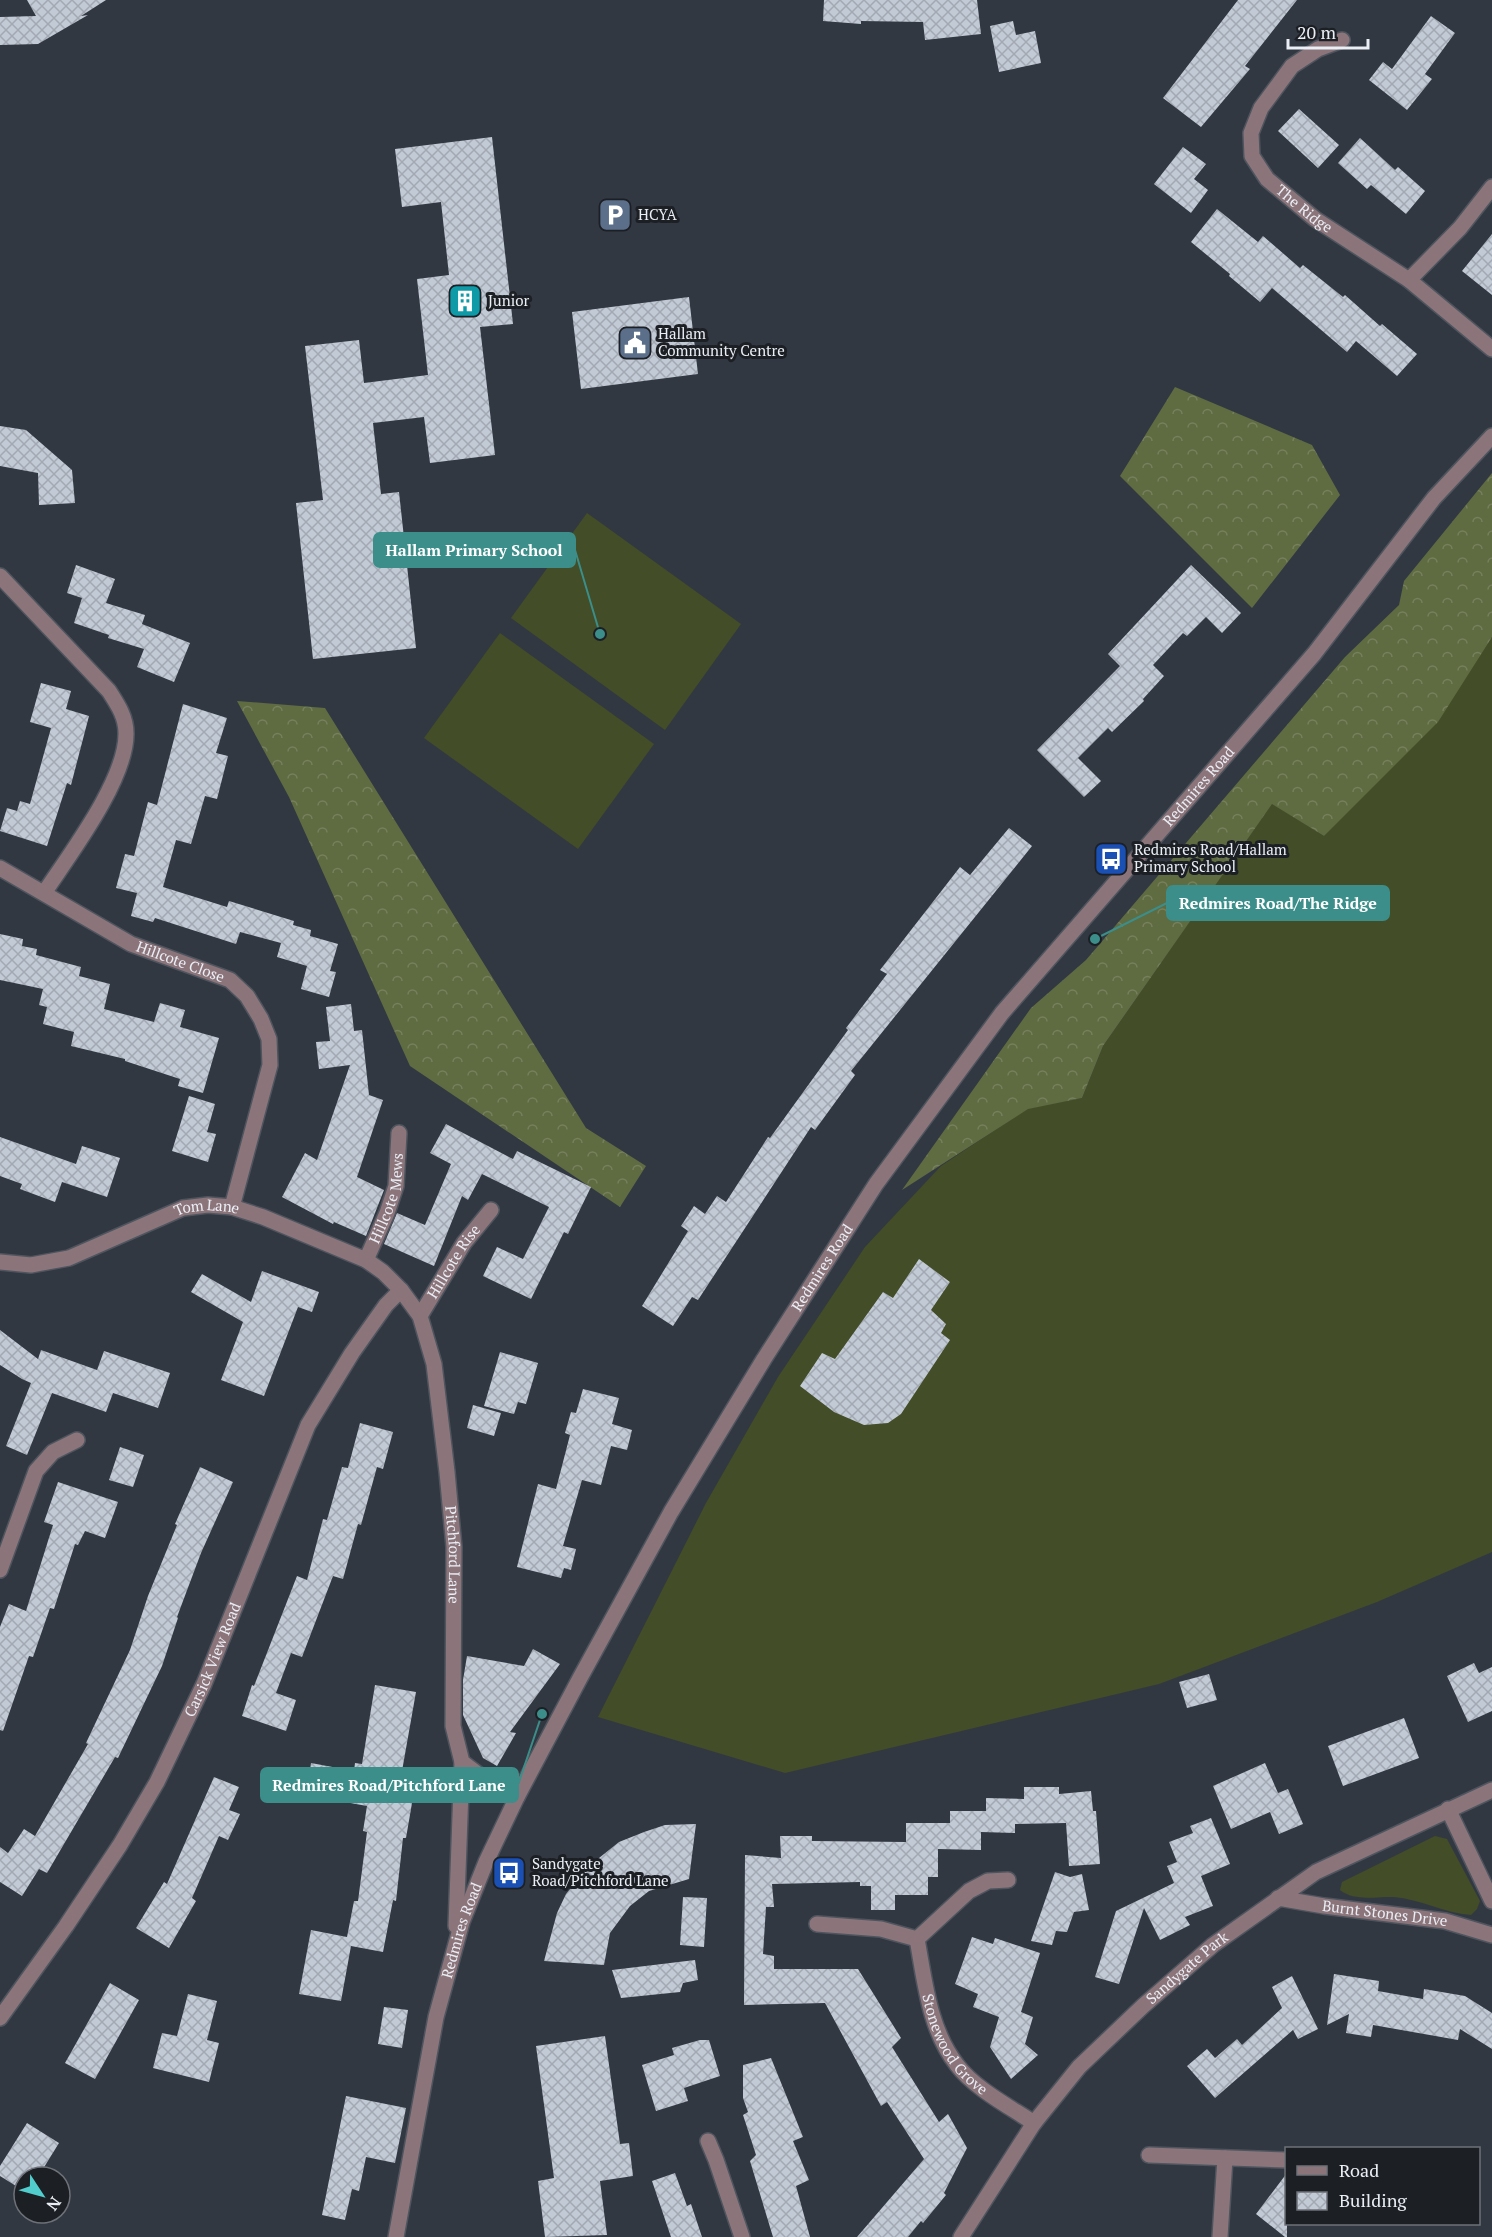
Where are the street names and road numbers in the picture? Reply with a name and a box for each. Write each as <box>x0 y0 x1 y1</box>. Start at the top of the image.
street label: The Ridge <box>1272 180 1337 237</box>
street label: Redmires Road <box>1158 742 1238 830</box>
street label: Hillcote Close <box>134 936 228 986</box>
street label: Hillcote Mews <box>364 1152 407 1246</box>
street label: Tom Lane <box>170 1194 242 1220</box>
street label: Hillcote Rise <box>422 1220 484 1302</box>
street label: Redmires Road <box>786 1220 857 1315</box>
street label: Pitchford Lane <box>441 1505 465 1604</box>
street label: Carsick View Road <box>179 1599 245 1720</box>
street label: Redmires Road <box>436 1879 486 1980</box>
street label: Burnt Stones Drive <box>1321 1895 1449 1930</box>
street label: Sandygate Park <box>1141 1926 1232 2008</box>
street label: Stonewood Grove <box>918 1992 992 2099</box>

